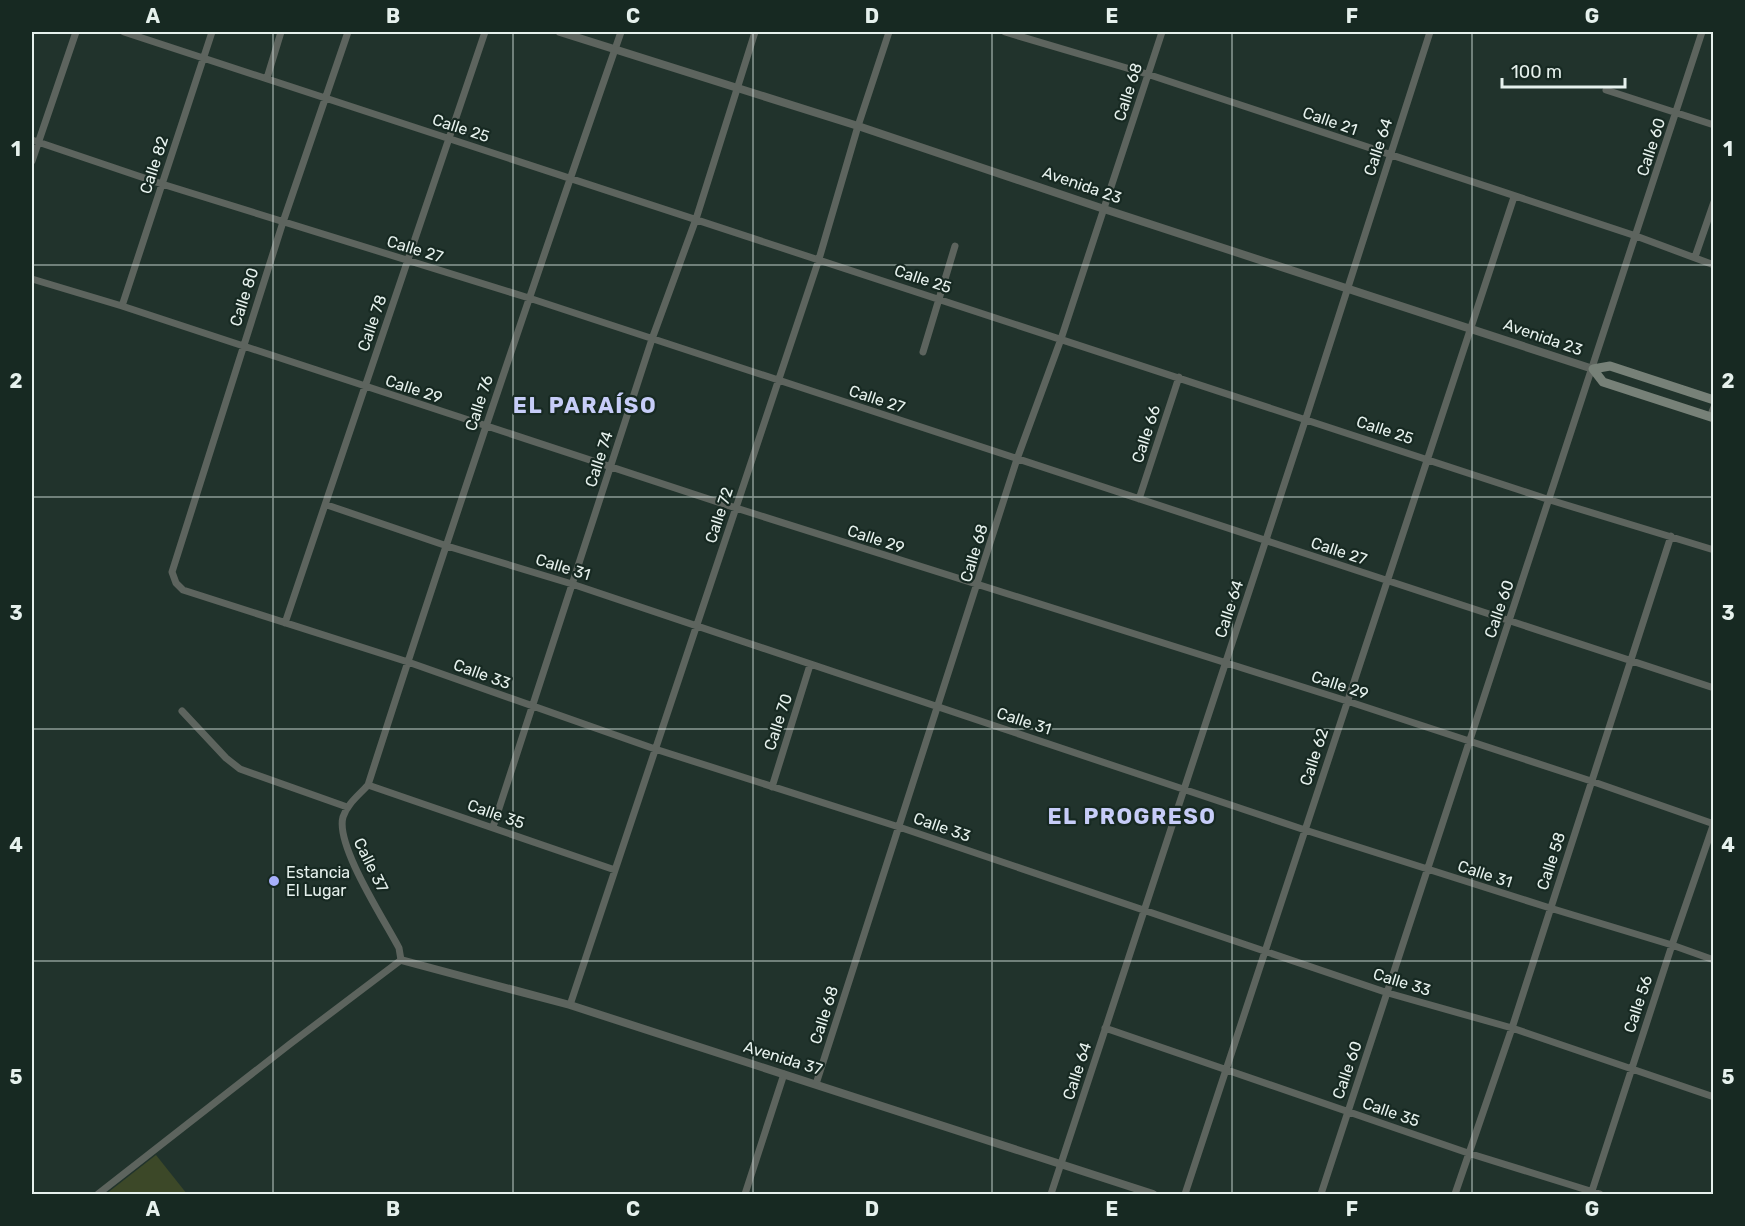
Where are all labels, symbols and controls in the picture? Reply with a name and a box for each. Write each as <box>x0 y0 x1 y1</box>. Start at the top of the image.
text: A <box>146 4 161 28</box>
text: B <box>386 4 400 28</box>
text: C <box>626 4 640 28</box>
text: D <box>865 4 879 28</box>
text: E <box>1106 4 1118 28</box>
text: F <box>1346 4 1358 28</box>
text: G <box>1585 4 1599 28</box>
scale bar <box>1502 51 1625 89</box>
street label: Calle 68 <box>1110 61 1146 123</box>
text: 100 m <box>1511 61 1562 83</box>
street label: Calle 21 <box>1300 103 1360 139</box>
street label: Calle 25 <box>430 110 492 146</box>
street label: Calle 64 <box>1360 116 1396 178</box>
street label: Calle 60 <box>1633 116 1669 178</box>
street label: Calle 82 <box>136 134 172 196</box>
text: 1 <box>11 137 21 161</box>
text: 1 <box>1723 137 1733 161</box>
street label: Avenida 23 <box>1040 163 1124 207</box>
street label: Calle 27 <box>385 231 445 267</box>
street label: Calle 25 <box>892 261 954 297</box>
street label: Calle 80 <box>226 265 262 329</box>
street label: Calle 78 <box>353 292 391 354</box>
street label: Avenida 23 <box>1501 315 1585 359</box>
text: 2 <box>10 369 23 393</box>
text: 2 <box>1722 369 1735 393</box>
street label: Calle 29 <box>383 371 445 407</box>
street label: Calle 76 <box>461 372 497 433</box>
street label: Calle 27 <box>847 381 907 417</box>
district label: EL PARAÍSO <box>513 392 657 419</box>
street label: Calle 66 <box>1128 402 1164 465</box>
street label: Calle 25 <box>1354 412 1416 448</box>
street label: Calle 74 <box>581 429 617 489</box>
street label: Calle 72 <box>701 485 737 545</box>
street label: Calle 29 <box>845 521 907 557</box>
street label: Calle 68 <box>956 522 992 584</box>
street label: Calle 27 <box>1309 533 1369 569</box>
street label: Calle 31 <box>533 550 593 584</box>
street label: Calle 64 <box>1211 578 1247 640</box>
street label: Calle 60 <box>1480 578 1518 640</box>
text: 3 <box>9 601 23 625</box>
text: 3 <box>1721 601 1735 625</box>
street label: Calle 33 <box>451 655 513 693</box>
street label: Calle 29 <box>1309 667 1371 703</box>
street label: Calle 70 <box>760 691 796 753</box>
street label: Calle 31 <box>994 703 1054 739</box>
street label: Calle 62 <box>1296 726 1332 788</box>
street label: Calle 35 <box>465 795 527 833</box>
district label: EL PROGRESO <box>1048 803 1216 830</box>
street label: Calle 33 <box>911 808 973 846</box>
street label: Calle 58 <box>1533 830 1569 892</box>
text: 4 <box>9 833 23 857</box>
text: 4 <box>1721 833 1735 857</box>
street label: Calle 37 <box>350 835 392 895</box>
street label: Calle 31 <box>1455 856 1515 892</box>
place label: Estancia El Lugar <box>286 863 350 900</box>
marker: Estancia El Lugar <box>267 874 281 888</box>
street label: Calle 33 <box>1371 964 1433 1000</box>
street label: Calle 56 <box>1620 973 1656 1035</box>
street label: Calle 68 <box>806 984 842 1046</box>
street label: Avenida 37 <box>741 1037 825 1079</box>
street label: Calle 60 <box>1328 1039 1366 1101</box>
street label: Calle 64 <box>1059 1040 1095 1102</box>
text: 5 <box>10 1065 23 1089</box>
text: 5 <box>1722 1065 1735 1089</box>
street label: Calle 35 <box>1360 1093 1422 1131</box>
text: A <box>146 1197 161 1221</box>
text: B <box>386 1197 400 1221</box>
text: C <box>626 1197 640 1221</box>
text: D <box>865 1197 879 1221</box>
text: E <box>1106 1197 1118 1221</box>
text: F <box>1346 1197 1358 1221</box>
text: G <box>1585 1197 1599 1221</box>

